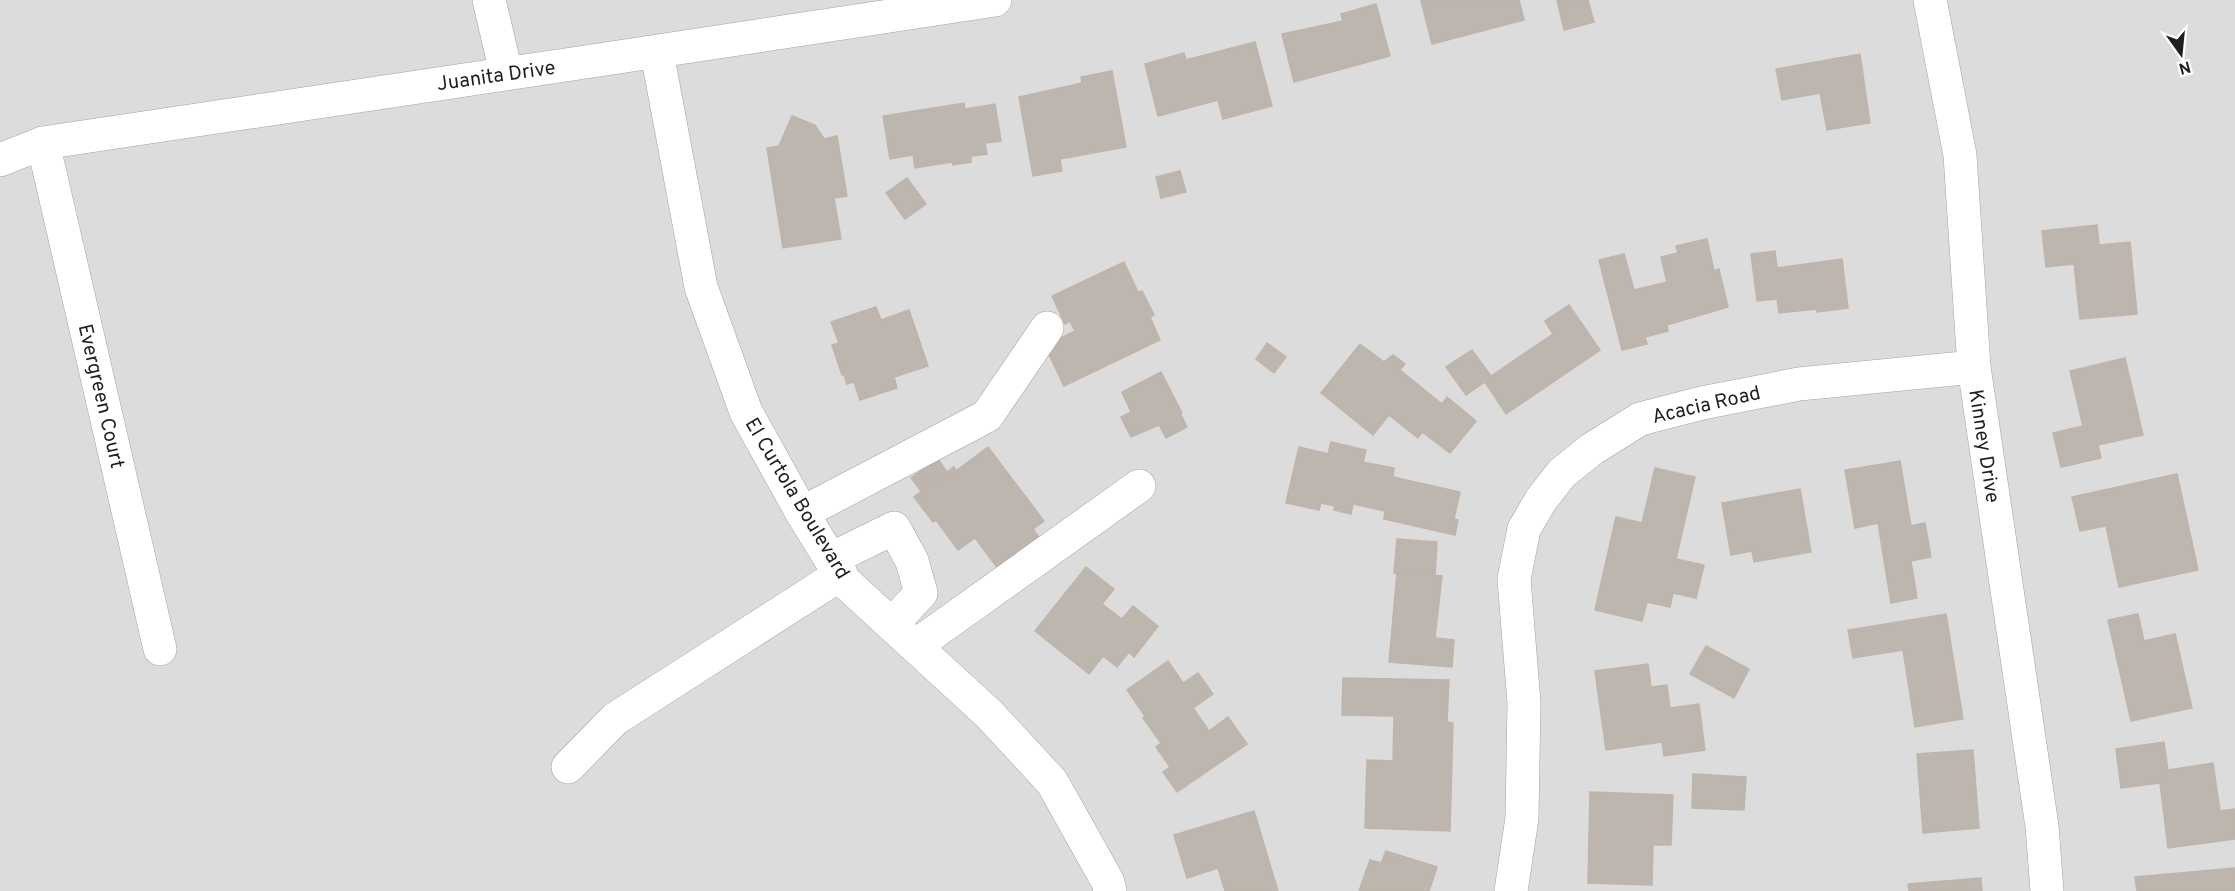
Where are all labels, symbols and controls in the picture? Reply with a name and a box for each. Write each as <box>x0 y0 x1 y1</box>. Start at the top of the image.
north arrow <box>2151 24 2211 84</box>
text: N <box>2176 55 2193 78</box>
street label: Juanita Drive <box>435 56 557 98</box>
street label: Evergreen Court <box>71 322 129 471</box>
street label: Acacia Road <box>1650 381 1763 431</box>
street label: Kinney Drive <box>1961 388 2005 505</box>
street label: El Curtola Boulevard <box>738 414 855 584</box>

